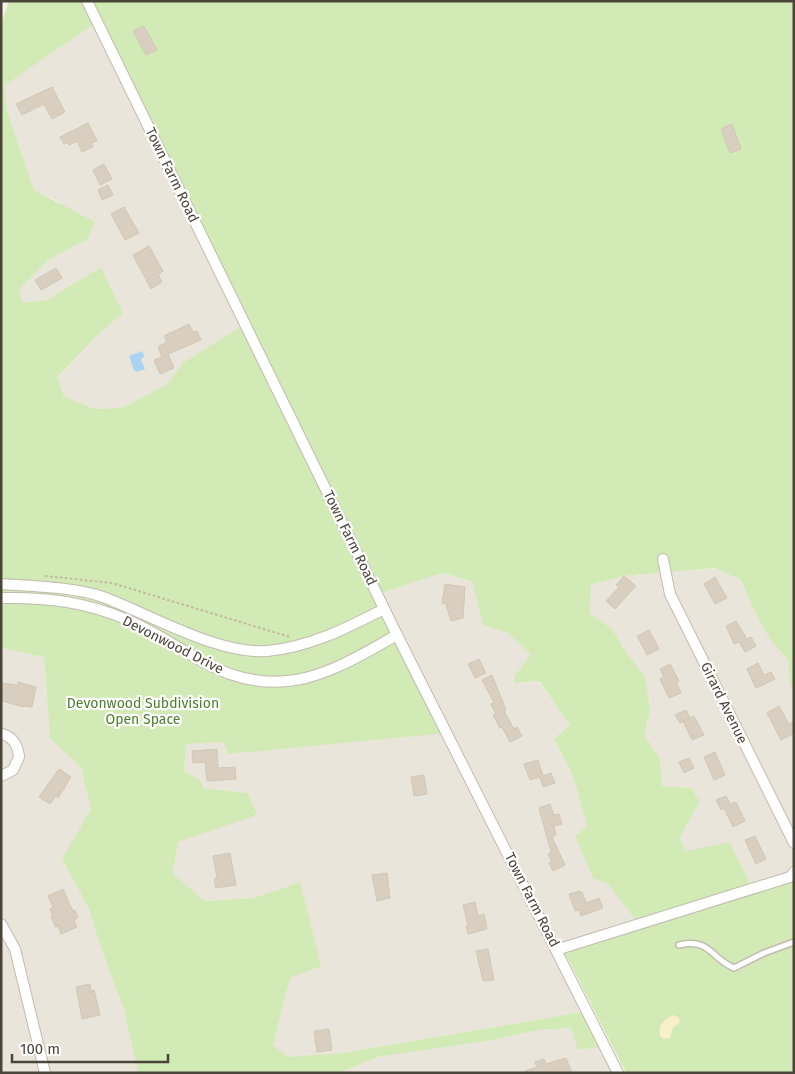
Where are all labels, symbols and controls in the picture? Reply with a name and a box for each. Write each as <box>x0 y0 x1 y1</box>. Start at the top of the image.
street label: Town Farm Road <box>142 125 202 225</box>
street label: Town Farm Road <box>320 488 380 588</box>
street label: Devonwood Drive <box>120 612 226 678</box>
street label: Girard Avenue <box>697 659 751 747</box>
park label: Devonwood Subdivision Open Space <box>67 695 219 728</box>
street label: Town Farm Road <box>501 850 563 950</box>
scale bar <box>12 1032 169 1064</box>
text: 100 m <box>20 1040 60 1058</box>

